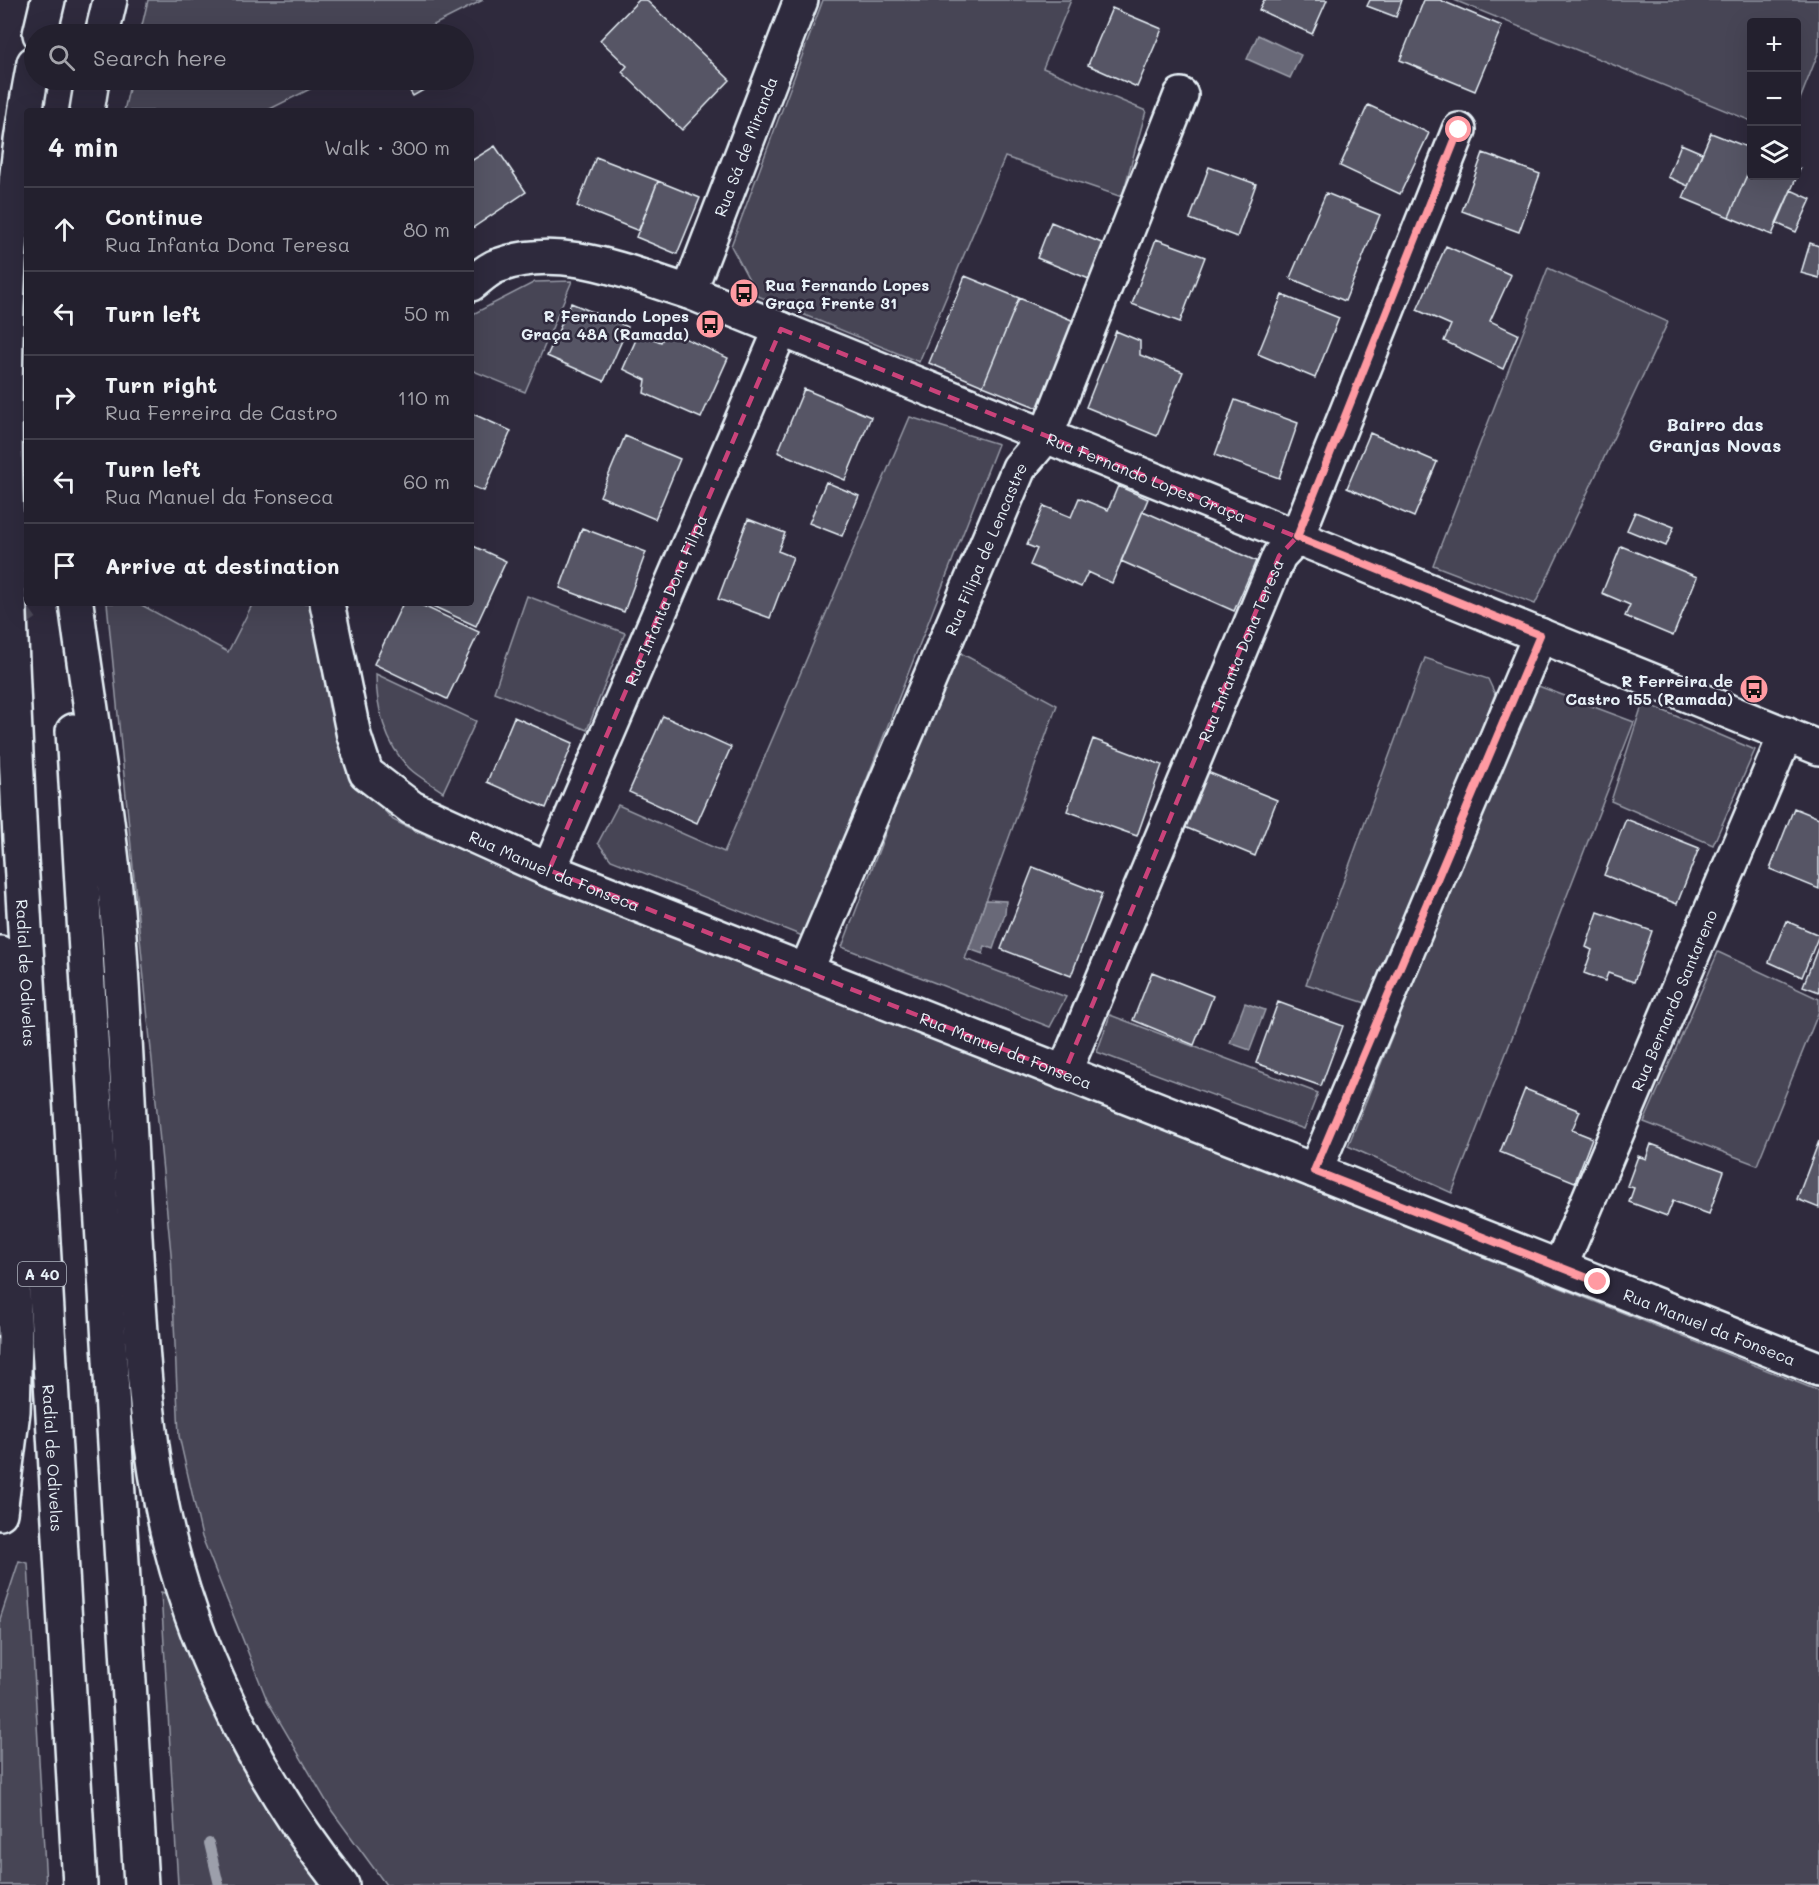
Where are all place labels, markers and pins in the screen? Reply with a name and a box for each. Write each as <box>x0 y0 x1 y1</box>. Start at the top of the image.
place label: Rua Fernando Lopes Graça Frente 31 <box>765 274 929 313</box>
bus stop icon: Rua Fernando Lopes Graça Frente 31 <box>728 277 760 309</box>
place label: R Fernando Lopes Graça 48A (Ramada) <box>521 305 689 344</box>
bus stop icon: R Fernando Lopes Graça 48A (Ramada) <box>694 308 726 340</box>
place label: R Ferreira de Castro 155 (Ramada) <box>1565 670 1733 709</box>
bus stop icon: R Ferreira de Castro 155 (Ramada) <box>1738 673 1770 705</box>

